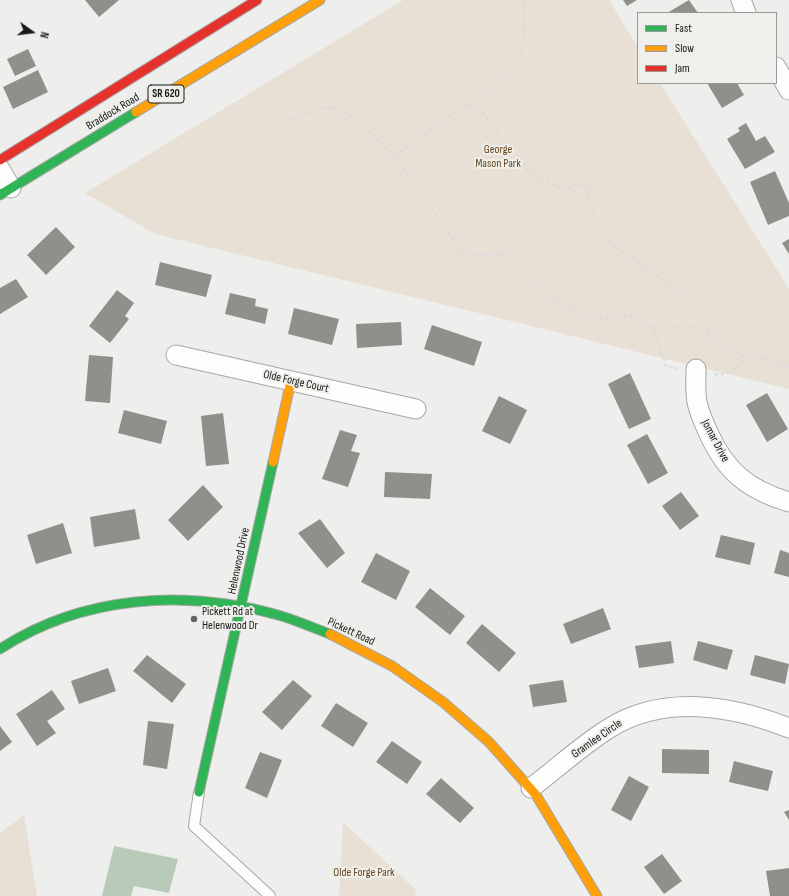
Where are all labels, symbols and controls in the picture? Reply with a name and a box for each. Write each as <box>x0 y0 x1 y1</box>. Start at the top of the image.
north arrow <box>12 12 52 52</box>
legend <box>637 12 777 84</box>
text: Fast <box>675 21 692 36</box>
text: N <box>37 31 51 39</box>
text: Slow <box>675 41 694 56</box>
text: Jam <box>675 61 690 76</box>
road number: SR 620 <box>148 85 184 103</box>
street label: Braddock Road <box>84 91 142 133</box>
park label: George Mason Park <box>475 143 521 171</box>
street label: Olde Forge Court <box>262 367 330 397</box>
street label: Jomar Drive <box>698 417 732 465</box>
street label: Helenwood Drive <box>225 526 253 596</box>
place label: Pickett Rd at Helenwood Dr <box>202 605 258 633</box>
marker: Pickett Rd at Helenwood Dr <box>189 614 199 624</box>
street label: Pickett Road <box>325 615 377 649</box>
street label: Gramlee Circle <box>569 716 625 762</box>
park label: Olde Forge Park <box>333 866 395 880</box>

